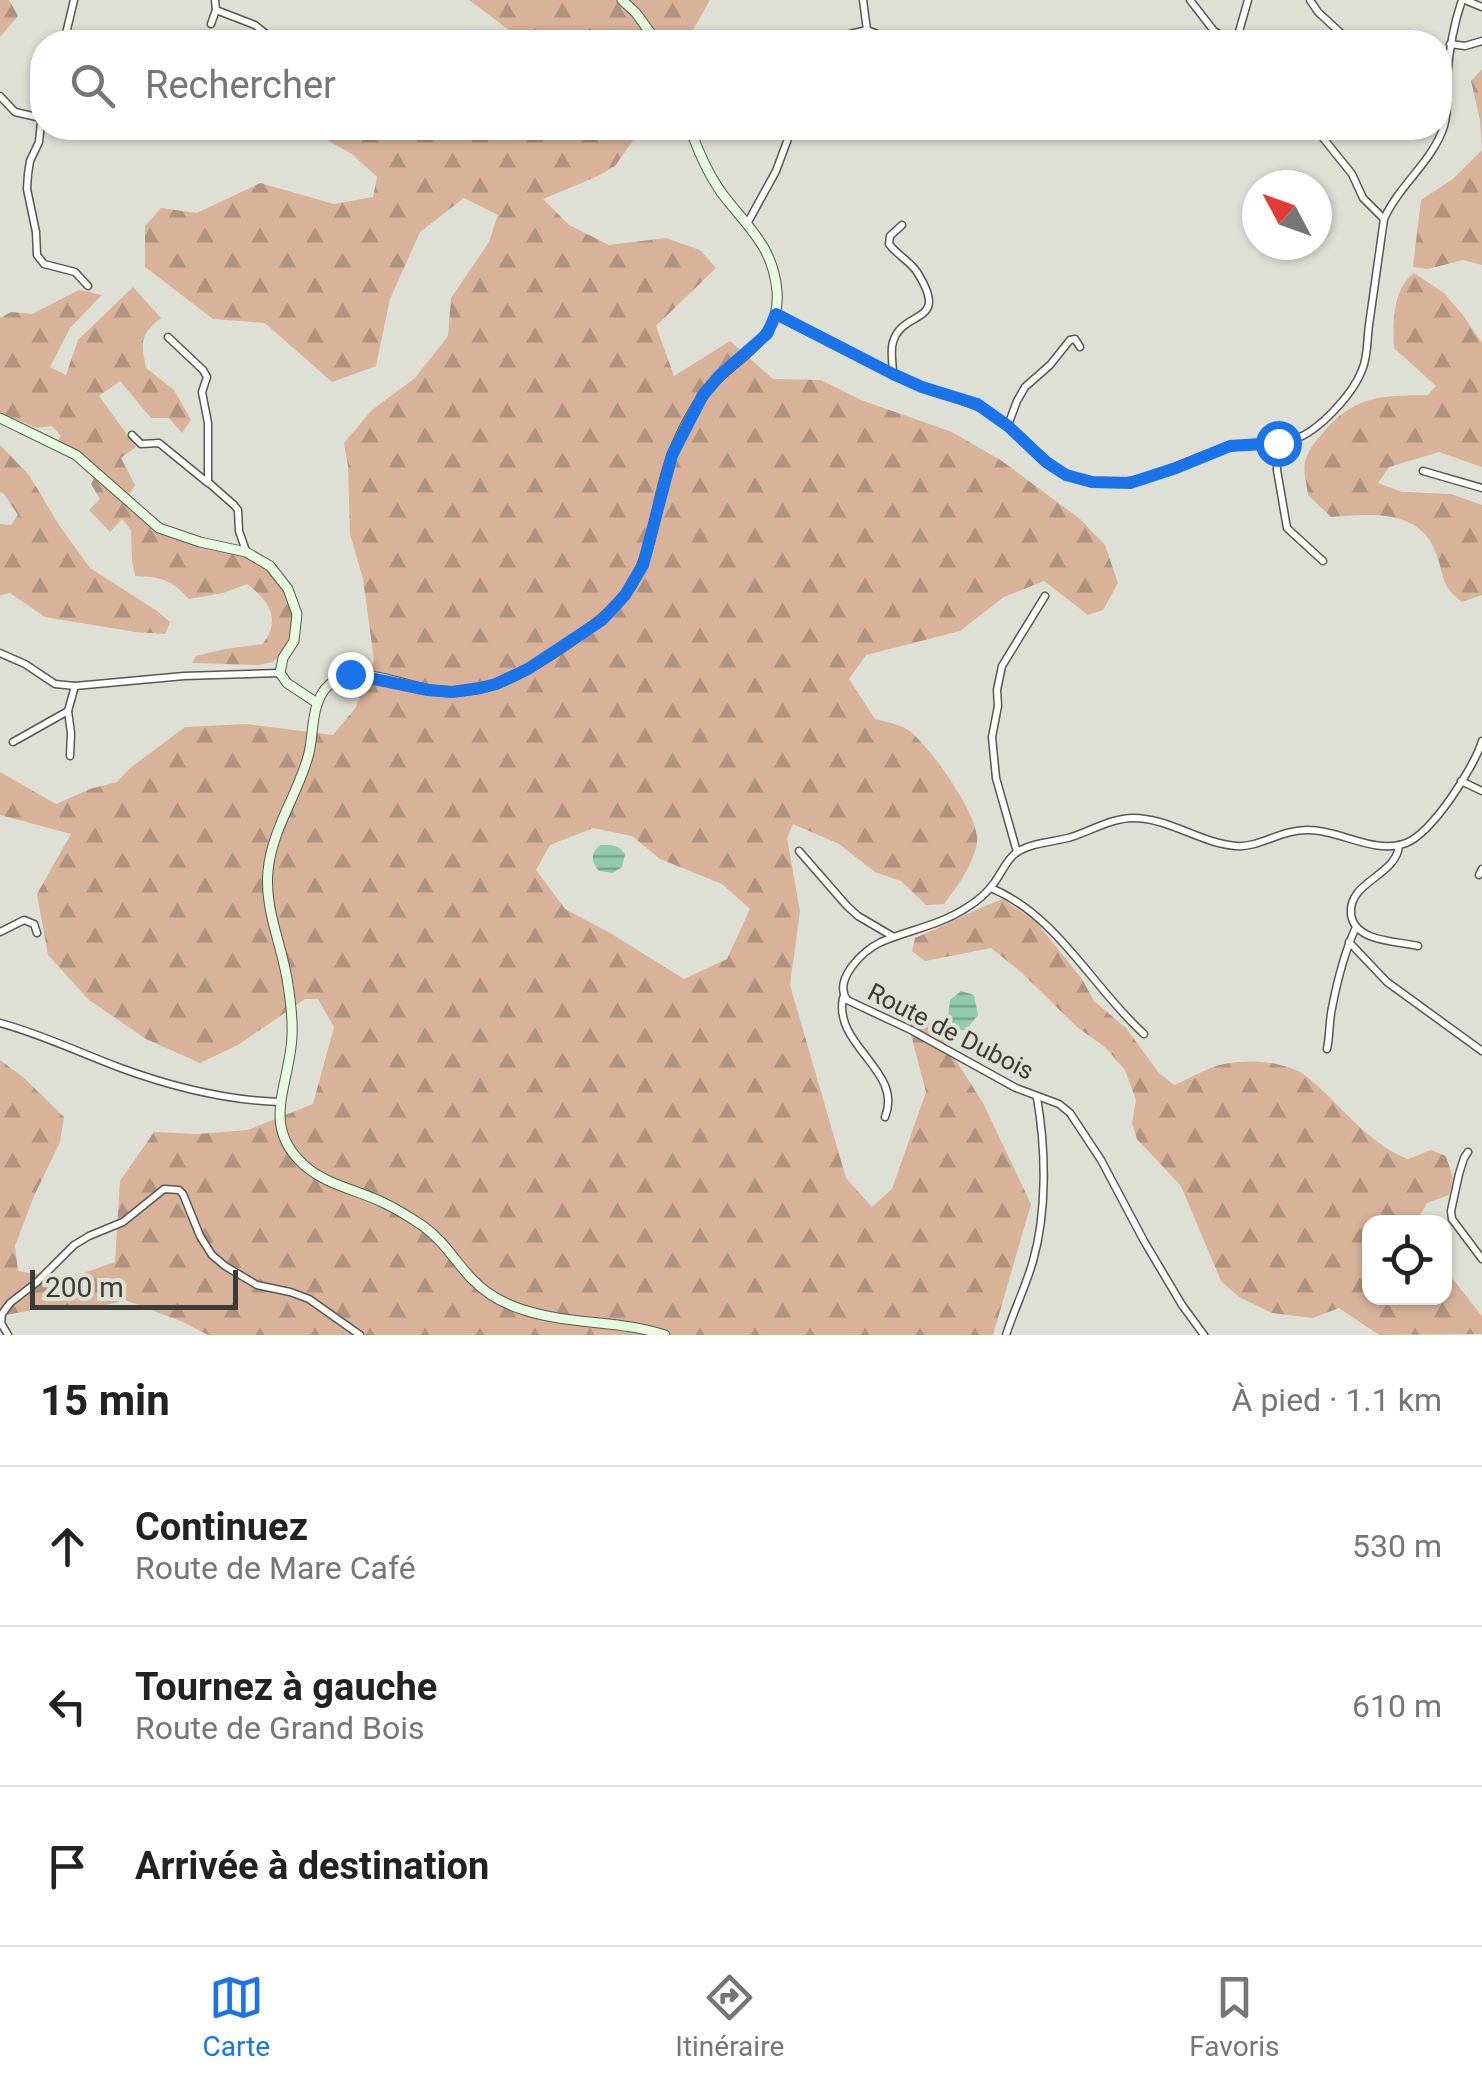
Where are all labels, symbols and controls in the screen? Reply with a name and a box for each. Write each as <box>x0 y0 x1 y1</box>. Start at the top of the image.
search box <box>30 30 1452 140</box>
icon: search <box>65 58 120 113</box>
text: Rechercher <box>145 63 336 107</box>
north arrow <box>1242 170 1332 260</box>
route start <box>1256 421 1302 467</box>
route end <box>328 652 374 698</box>
street label: Route de Dubois <box>863 977 1038 1086</box>
map controls <box>1362 1215 1452 1305</box>
button: locate <box>1362 1215 1452 1305</box>
scale bar <box>30 1265 238 1310</box>
text: 200 m <box>45 1271 124 1304</box>
text: 15 min <box>40 1376 170 1425</box>
text: À pied · 1.1 km <box>1232 1381 1442 1419</box>
text: Continuez <box>135 1505 308 1549</box>
icon: ahead <box>40 1519 95 1574</box>
text: 530 m <box>1352 1527 1442 1565</box>
text: Route de Mare Café <box>135 1549 416 1587</box>
text: Tournez à gauche <box>135 1665 437 1709</box>
icon: left <box>40 1679 95 1734</box>
text: 610 m <box>1352 1687 1442 1725</box>
text: Route de Grand Bois <box>135 1709 425 1747</box>
icon: arrive <box>40 1839 95 1894</box>
text: Arrivée à destination <box>135 1844 489 1888</box>
tab: Carte <box>203 1970 270 2063</box>
tab: Itinéraire <box>675 1970 784 2063</box>
tab: Favoris <box>1189 1970 1279 2063</box>

